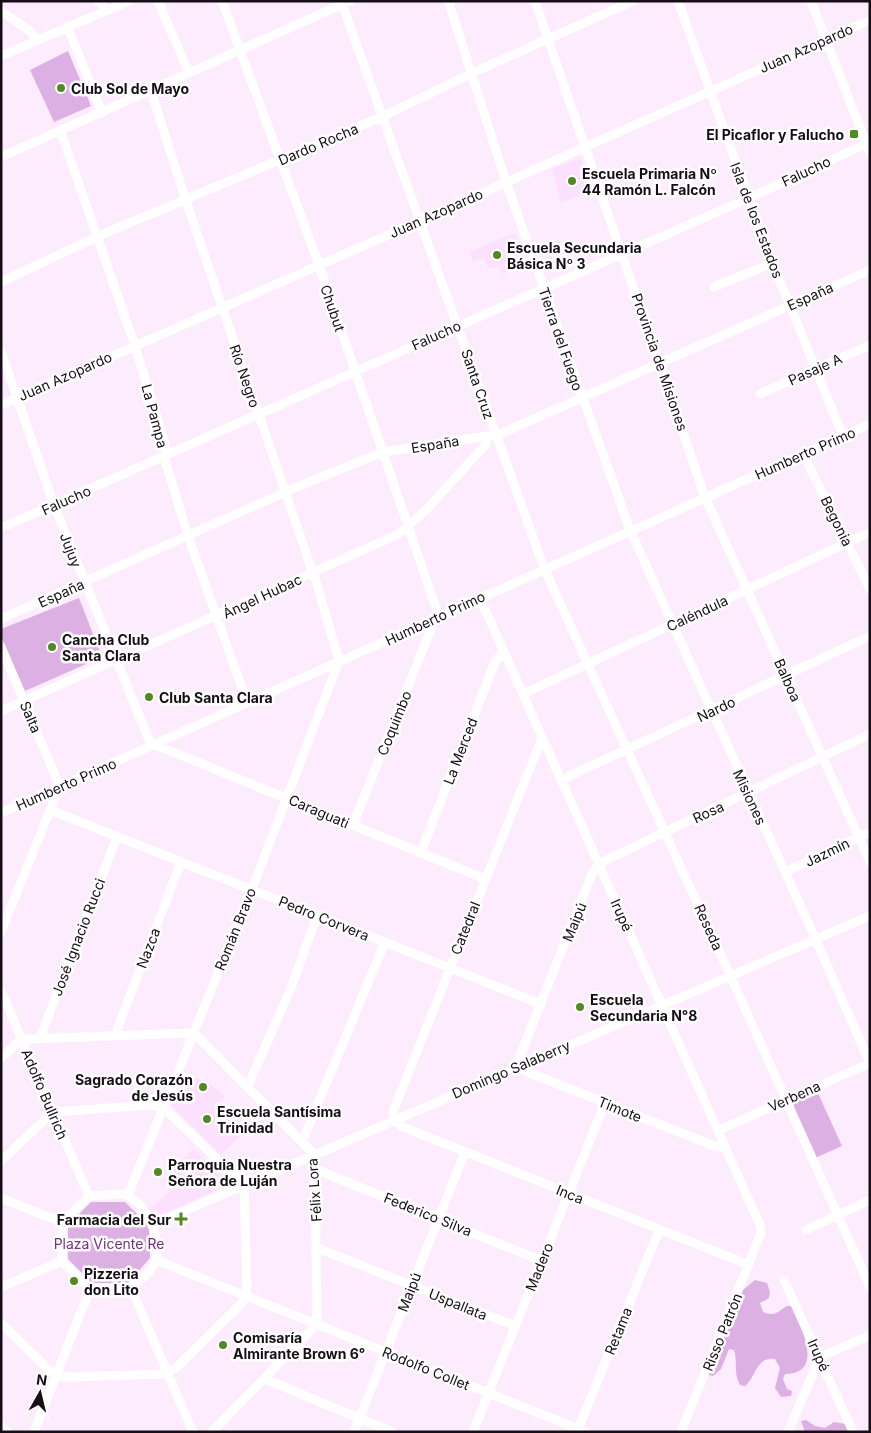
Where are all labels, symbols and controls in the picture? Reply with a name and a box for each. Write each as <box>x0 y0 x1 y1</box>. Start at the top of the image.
street label: Juan Azopardo <box>757 20 855 76</box>
place label: Club Sol de Mayo <box>71 80 189 97</box>
marker: Club Sol de Mayo <box>55 82 67 94</box>
street label: Dardo Rocha <box>275 120 361 168</box>
place label: El Picaflor y Falucho <box>706 126 844 143</box>
marker: El Picaflor y Falucho <box>848 128 860 140</box>
street label: Falucho <box>779 152 833 190</box>
street label: Isla de los Estados <box>727 160 787 280</box>
place label: Escuela Primaria Nº 44 Ramón L. Falcón <box>582 165 717 198</box>
marker: Escuela Primaria Nº 44 Ramón L. Falcón <box>566 175 578 187</box>
street label: Juan Azopardo <box>387 185 485 241</box>
place label: Escuela Secundaria Básica Nº 3 <box>507 239 642 272</box>
marker: Escuela Secundaria Básica Nº 3 <box>491 249 503 261</box>
street label: España <box>784 278 836 314</box>
street label: Chubut <box>317 282 349 334</box>
street label: Tierra del Fuego <box>535 285 587 393</box>
street label: Provincia de Misiones <box>628 291 692 433</box>
street label: Falucho <box>409 317 463 353</box>
street label: Río Negro <box>226 342 264 410</box>
street label: Santa Cruz <box>458 347 498 421</box>
street label: Juan Azopardo <box>16 348 114 404</box>
street label: Pasaje A <box>785 349 845 388</box>
street label: La Pampa <box>138 382 172 450</box>
street label: Humberto Primo <box>752 423 858 483</box>
street label: España <box>410 432 460 456</box>
street label: Falucho <box>39 482 93 518</box>
street label: Begonia <box>818 493 856 549</box>
street label: Jujuy <box>57 530 85 570</box>
street label: Ángel Hubac <box>220 570 304 622</box>
street label: España <box>35 575 87 611</box>
street label: Humberto Primo <box>382 587 488 649</box>
street label: Caléndula <box>663 591 731 635</box>
place label: Cancha Club Santa Clara <box>62 631 149 664</box>
marker: Cancha Club Santa Clara <box>46 641 58 653</box>
street label: Balboa <box>771 656 805 704</box>
street label: Coquimbo <box>373 688 415 758</box>
place label: Club Santa Clara <box>159 689 273 706</box>
marker: Club Santa Clara <box>143 691 155 703</box>
street label: Nardo <box>694 693 738 725</box>
street label: Salta <box>17 699 45 735</box>
street label: La Merced <box>439 715 481 787</box>
street label: Humberto Primo <box>13 754 119 814</box>
street label: Misiones <box>730 767 770 827</box>
street label: Caraguati <box>286 791 352 831</box>
street label: Rosa <box>690 797 726 827</box>
street label: Jazmín <box>802 834 852 870</box>
street label: José Ignacio Rucci <box>48 876 108 998</box>
street label: Román Bravo <box>211 885 259 973</box>
street label: Pedro Corvera <box>276 892 372 944</box>
street label: Irupé <box>607 896 637 934</box>
street label: Catedral <box>447 899 483 957</box>
street label: Maipú <box>558 900 590 944</box>
street label: Reseda <box>691 901 727 953</box>
street label: Nazca <box>133 925 163 971</box>
place label: Escuela Secundaria N°8 <box>590 991 697 1024</box>
marker: Escuela Secundaria N°8 <box>574 1001 586 1013</box>
street label: Domingo Salaberry <box>449 1036 573 1102</box>
street label: Adolfo Bullrich <box>18 1046 72 1142</box>
place label: Sagrado Corazón de Jesús <box>75 1071 193 1104</box>
street label: Verbena <box>765 1077 823 1115</box>
marker: Sagrado Corazón de Jesús <box>197 1081 209 1093</box>
street label: Timote <box>596 1093 644 1125</box>
place label: Escuela Santísima Trinidad <box>217 1103 341 1136</box>
marker: Escuela Santísima Trinidad <box>201 1113 213 1125</box>
place label: Parroquia Nuestra Señora de Luján <box>168 1156 292 1189</box>
street label: Félix Lora <box>303 1158 325 1222</box>
marker: Parroquia Nuestra Señora de Luján <box>152 1166 164 1178</box>
street label: Inca <box>554 1181 586 1207</box>
street label: Federico Silva <box>382 1189 474 1239</box>
place label: Farmacia del Sur <box>57 1211 171 1228</box>
marker: Farmacia del Sur <box>175 1213 187 1225</box>
park label: Plaza Vicente Re <box>54 1235 164 1252</box>
street label: Madero <box>522 1240 556 1294</box>
place label: Pizzeria don Lito <box>84 1265 139 1298</box>
street label: Maipú <box>394 1270 424 1314</box>
marker: Pizzeria don Lito <box>68 1275 80 1287</box>
street label: Uspallata <box>426 1285 490 1323</box>
street label: Risso Patrón <box>699 1291 745 1373</box>
street label: Retama <box>601 1305 635 1357</box>
place label: Comisaría Almirante Brown 6° <box>233 1329 365 1362</box>
street label: Irupé <box>804 1336 834 1374</box>
marker: Comisaría Almirante Brown 6° <box>217 1339 229 1351</box>
street label: Rodolfo Collet <box>380 1343 473 1393</box>
north arrow <box>15 1368 65 1418</box>
text: N <box>35 1370 48 1389</box>

